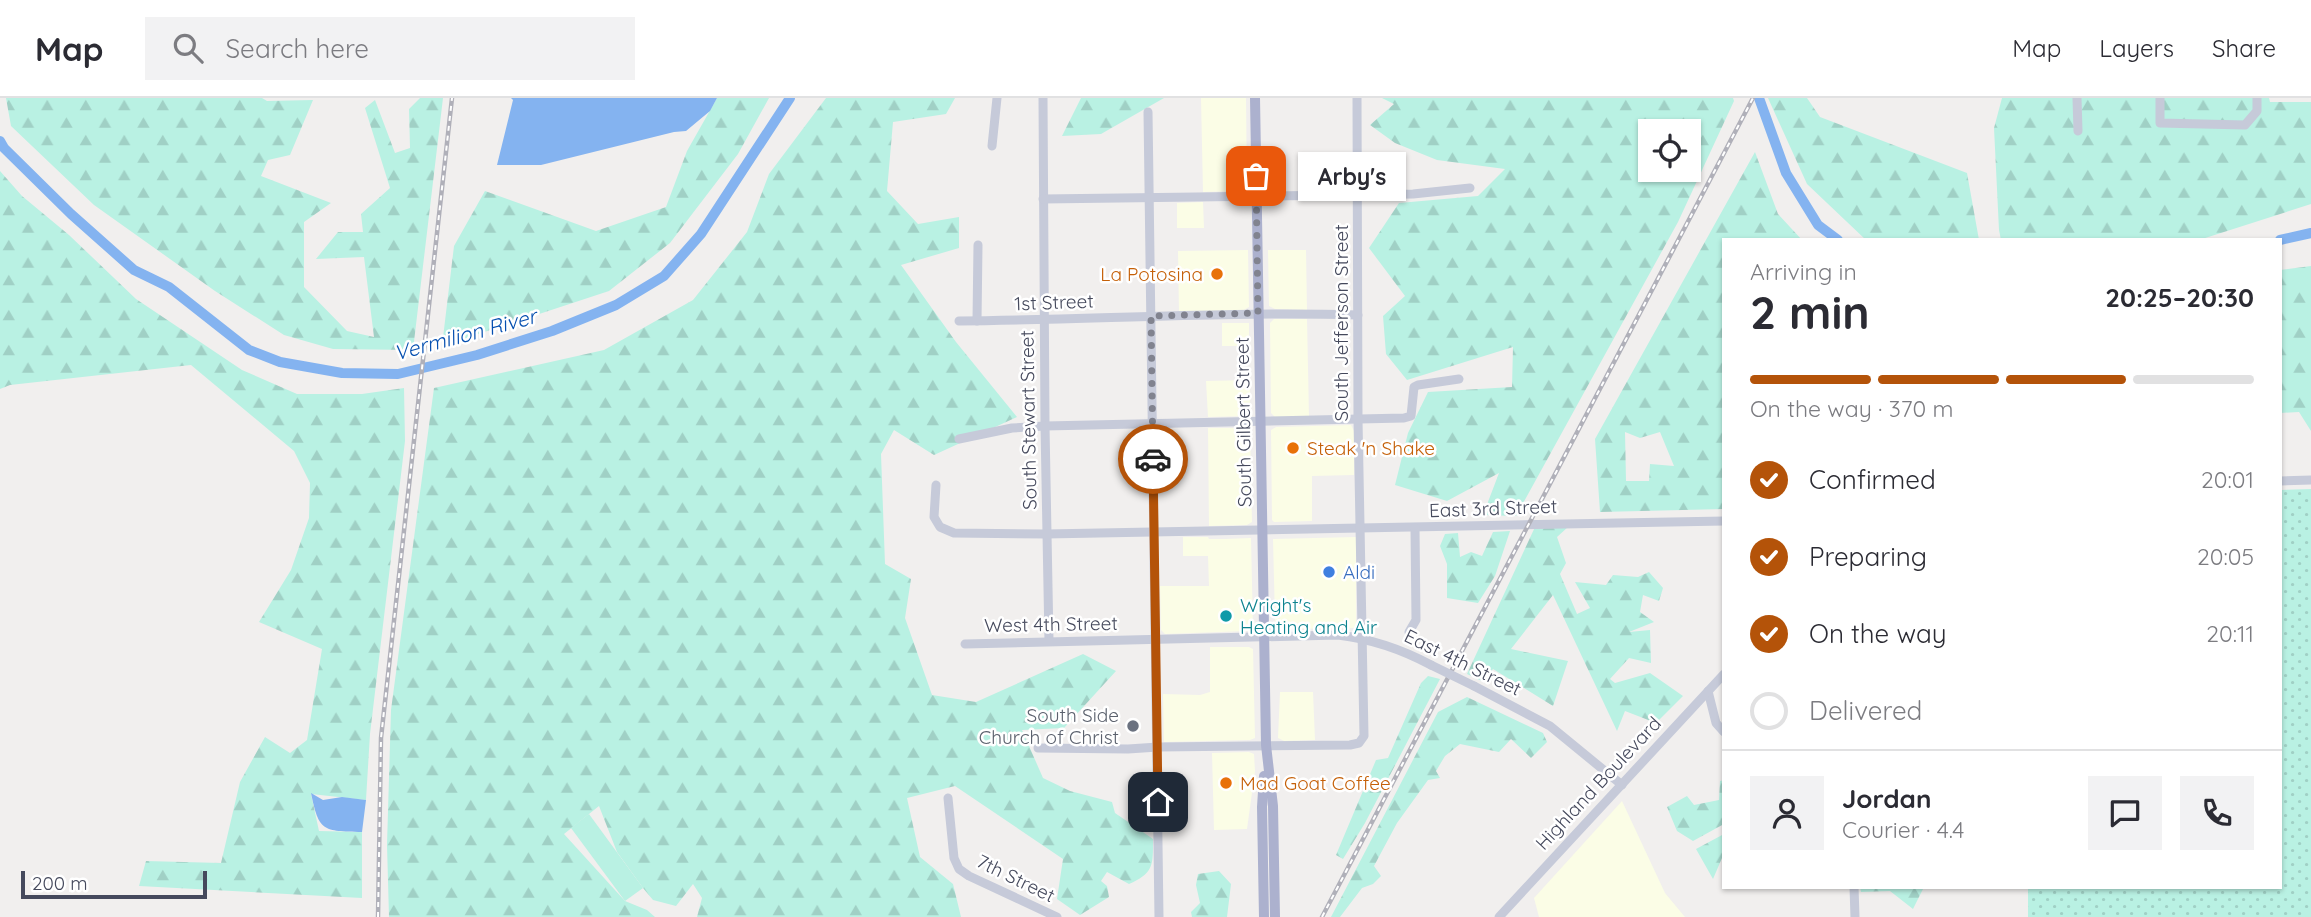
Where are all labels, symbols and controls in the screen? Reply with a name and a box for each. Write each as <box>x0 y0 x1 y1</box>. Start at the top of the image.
search box <box>145 17 635 80</box>
text: Map <box>35 28 103 69</box>
icon: search <box>169 29 207 67</box>
text: Search here <box>225 32 369 65</box>
text: Map <box>2012 33 2061 63</box>
text: Layers <box>2099 33 2174 63</box>
text: Share <box>2212 33 2276 63</box>
map controls <box>1638 119 1701 182</box>
button: locate <box>1638 119 1701 182</box>
pin <box>1226 146 1286 206</box>
callout: Arby's <box>1298 152 1406 200</box>
icon: bag <box>1237 157 1275 195</box>
text: Arby's <box>1318 162 1386 191</box>
street label: South Jefferson Street <box>1329 224 1353 422</box>
text: Arriving in <box>1750 257 1857 286</box>
place label: La Potosina <box>1100 262 1203 286</box>
marker: La Potosina <box>1209 266 1225 282</box>
text: 20:25–20:30 <box>2105 281 2254 314</box>
text: 2 min <box>1750 283 1870 341</box>
street label: 1st Street <box>1014 289 1094 315</box>
water label: Vermilion River <box>391 302 542 366</box>
street label: South Stewart Street <box>1014 330 1042 510</box>
street label: South Gilbert Street <box>1230 337 1256 507</box>
text: On the way · 370 m <box>1750 394 1954 423</box>
courier <box>1118 424 1188 494</box>
place label: Steak 'n Shake <box>1307 436 1435 460</box>
icon: car <box>1134 440 1172 478</box>
marker: Steak 'n Shake <box>1285 440 1301 456</box>
icon: check <box>1750 461 1788 499</box>
text: Confirmed <box>1809 463 1936 496</box>
text: 20:01 <box>2201 465 2254 494</box>
street label: East 3rd Street <box>1428 494 1558 522</box>
icon: check <box>1750 538 1788 576</box>
text: Preparing <box>1809 540 1927 573</box>
text: 20:05 <box>2197 542 2254 571</box>
place label: Aldi <box>1343 560 1375 584</box>
marker: Aldi <box>1321 564 1337 580</box>
place label: Wright's Heating and Air <box>1240 593 1378 639</box>
marker: Wright's Heating and Air <box>1218 608 1234 624</box>
street label: West 4th Street <box>984 611 1118 637</box>
icon: check <box>1750 615 1788 653</box>
text: On the way <box>1809 617 1947 650</box>
text: 20:11 <box>2206 619 2254 648</box>
street label: East 4th Street <box>1401 623 1525 701</box>
text: Delivered <box>1809 694 1922 727</box>
place label: South Side Church of Christ <box>979 703 1119 749</box>
street label: Highland Boulevard <box>1530 711 1666 855</box>
marker: South Side Church of Christ <box>1125 718 1141 734</box>
place label: Mad Goat Coffee <box>1240 771 1391 795</box>
pin <box>1128 772 1188 832</box>
marker: Mad Goat Coffee <box>1218 775 1234 791</box>
button: person <box>1750 776 1824 850</box>
button: chat <box>2088 776 2162 850</box>
button: phone <box>2180 776 2254 850</box>
text: Jordan <box>1842 782 1931 815</box>
icon: home <box>1139 783 1177 821</box>
text: Courier · 4.4 <box>1842 815 1964 844</box>
street label: 7th Street <box>973 849 1059 907</box>
scale bar <box>21 868 206 900</box>
text: 200 m <box>32 871 88 895</box>

